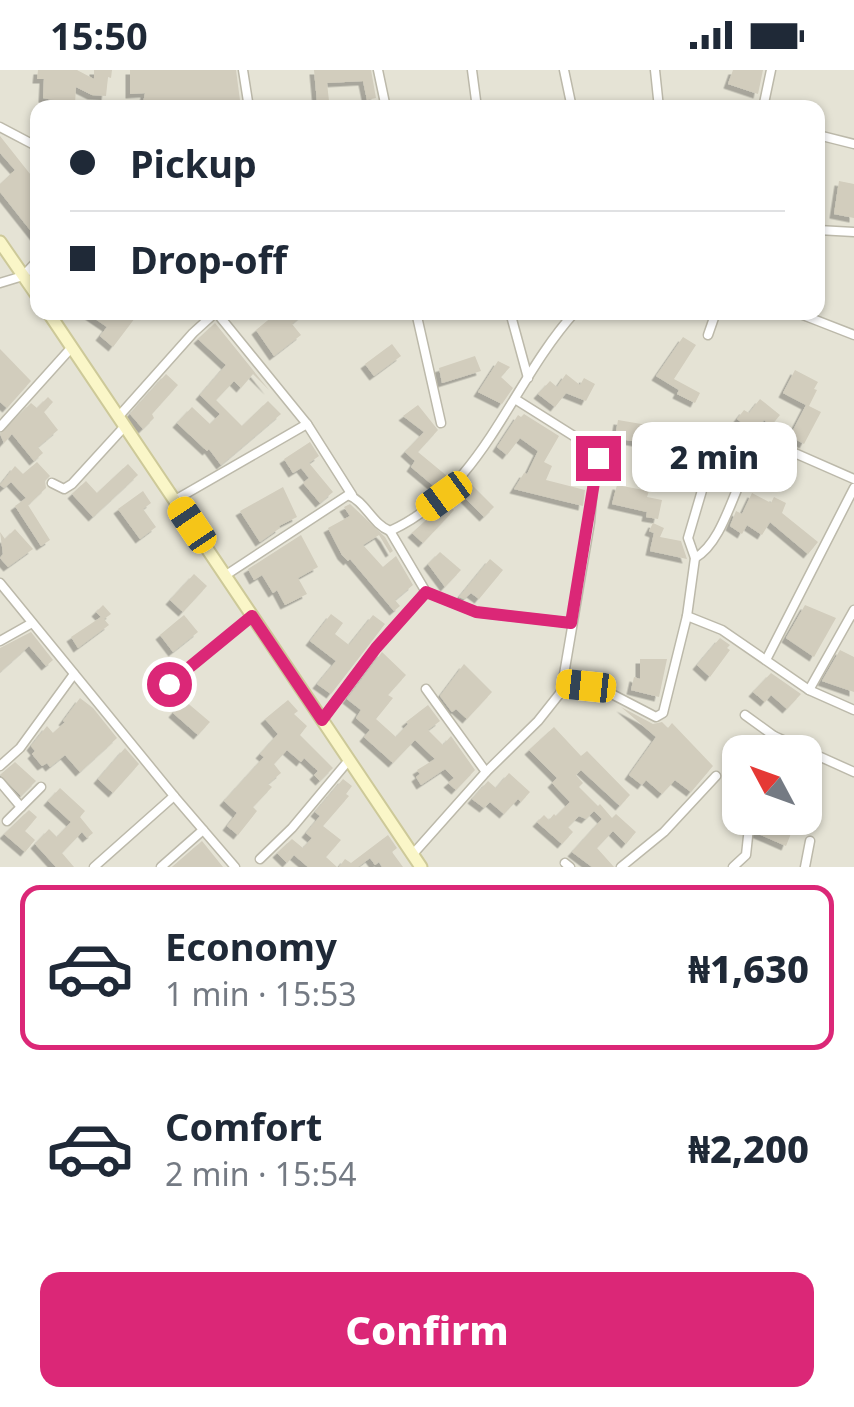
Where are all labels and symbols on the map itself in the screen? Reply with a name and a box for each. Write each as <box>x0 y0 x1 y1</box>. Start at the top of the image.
callout: 2 min <box>633 423 798 493</box>
route end <box>576 436 621 481</box>
car <box>411 466 477 526</box>
car <box>163 492 221 558</box>
route start <box>147 662 192 707</box>
car <box>555 668 617 704</box>
north arrow <box>722 735 822 835</box>

